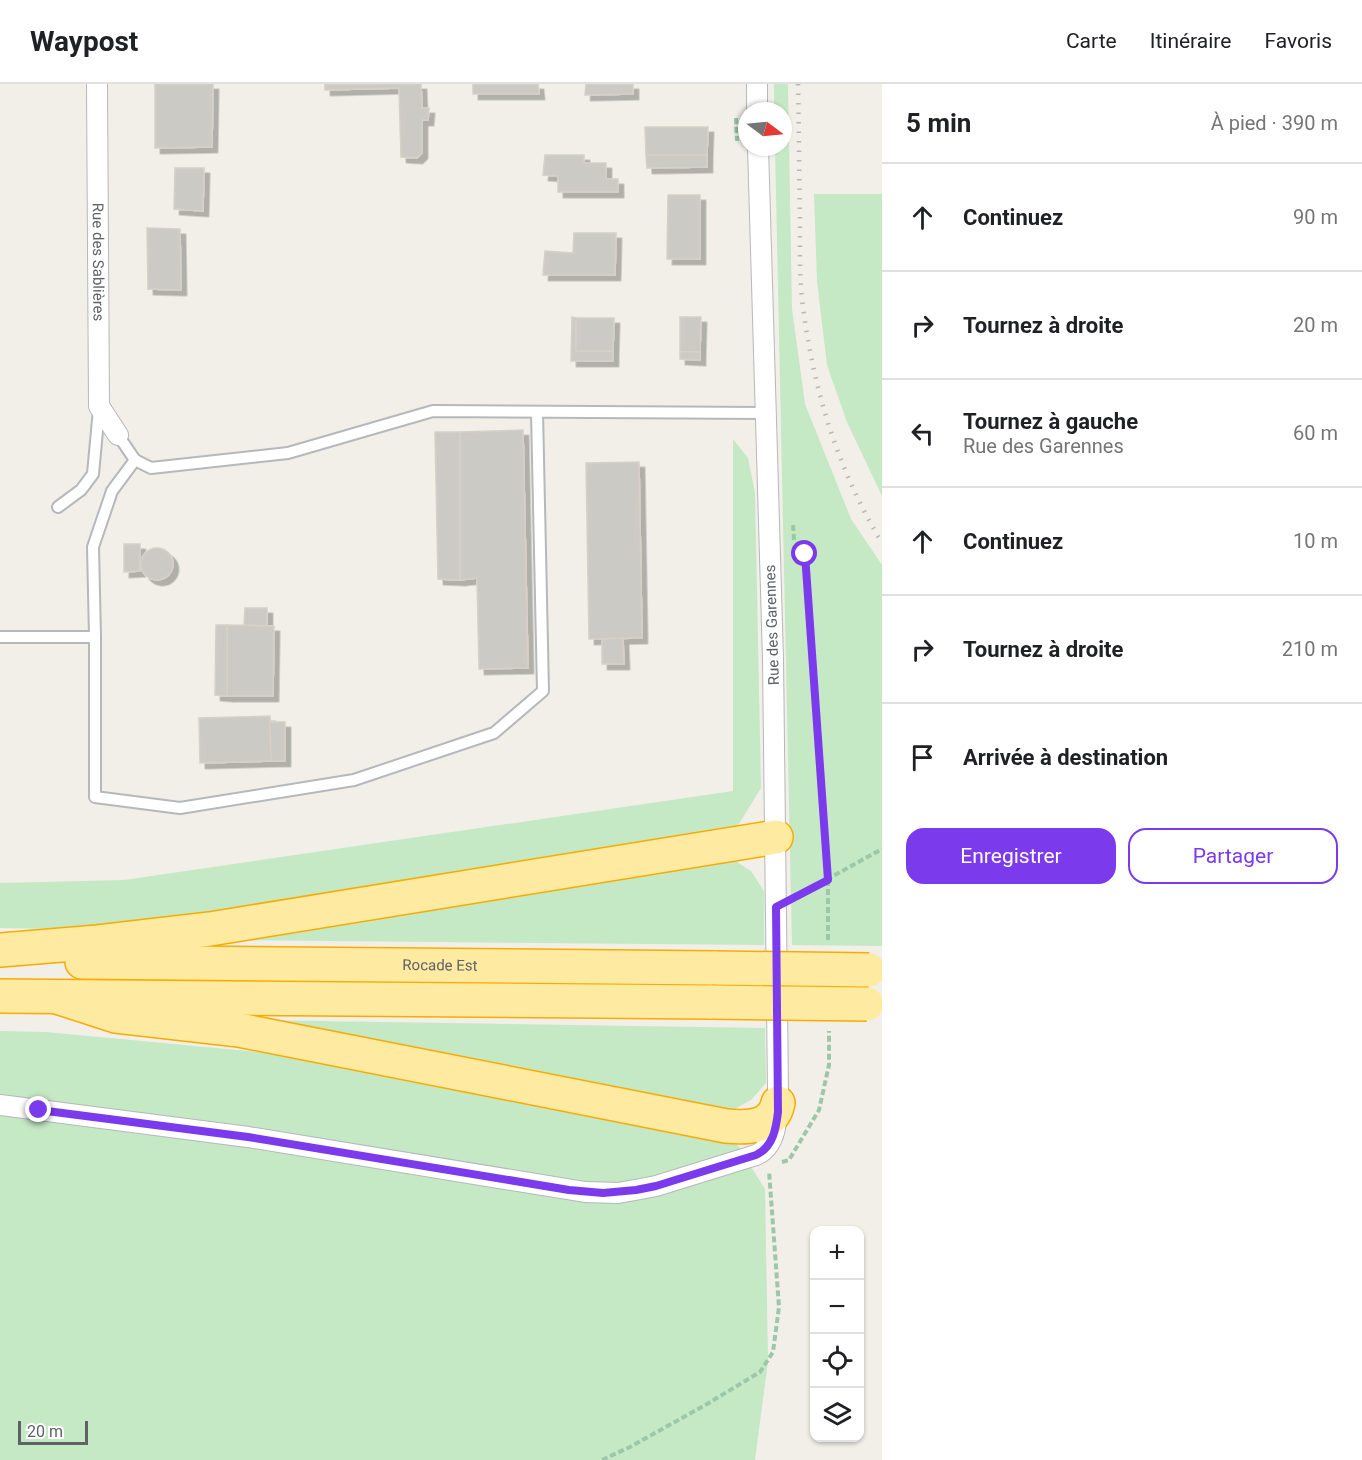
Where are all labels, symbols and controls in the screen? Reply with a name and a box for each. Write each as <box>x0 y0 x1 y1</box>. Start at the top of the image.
text: Waypost <box>30 25 138 58</box>
text: Carte <box>1066 29 1117 53</box>
text: Itinéraire <box>1150 29 1231 53</box>
text: Favoris <box>1264 29 1332 53</box>
north arrow <box>738 102 792 156</box>
text: 5 min <box>906 108 971 138</box>
text: À pied · 390 m <box>1211 111 1338 135</box>
icon: ahead <box>906 201 939 234</box>
street label: Rue des Sablières <box>89 203 107 321</box>
text: Continuez <box>963 205 1063 230</box>
text: 90 m <box>1293 205 1338 229</box>
icon: right <box>906 309 939 342</box>
text: Tournez à droite <box>963 313 1123 338</box>
text: 20 m <box>1293 313 1338 337</box>
text: Tournez à gauche <box>963 409 1138 434</box>
icon: left <box>906 417 939 450</box>
text: 60 m <box>1293 421 1338 445</box>
text: Rue des Garennes <box>963 434 1124 458</box>
icon: ahead <box>906 525 939 558</box>
text: Continuez <box>963 529 1063 554</box>
text: 10 m <box>1293 529 1338 553</box>
route start <box>791 540 817 566</box>
street label: Rue des Garennes <box>761 564 783 686</box>
icon: right <box>906 633 939 666</box>
text: Tournez à droite <box>963 637 1123 662</box>
text: 210 m <box>1282 637 1338 661</box>
icon: arrive <box>906 741 939 774</box>
text: Arrivée à destination <box>963 745 1168 770</box>
button: Enregistrer <box>906 828 1116 884</box>
button: Partager <box>1128 828 1338 884</box>
street label: Rocade Est <box>402 956 478 975</box>
route end <box>25 1096 51 1122</box>
map controls <box>810 1226 864 1442</box>
button: + <box>810 1226 864 1280</box>
button: − <box>810 1280 864 1334</box>
button: locate <box>810 1334 864 1388</box>
button: layers <box>810 1388 864 1442</box>
scale bar <box>18 1418 88 1446</box>
text: 20 m <box>27 1422 63 1441</box>

